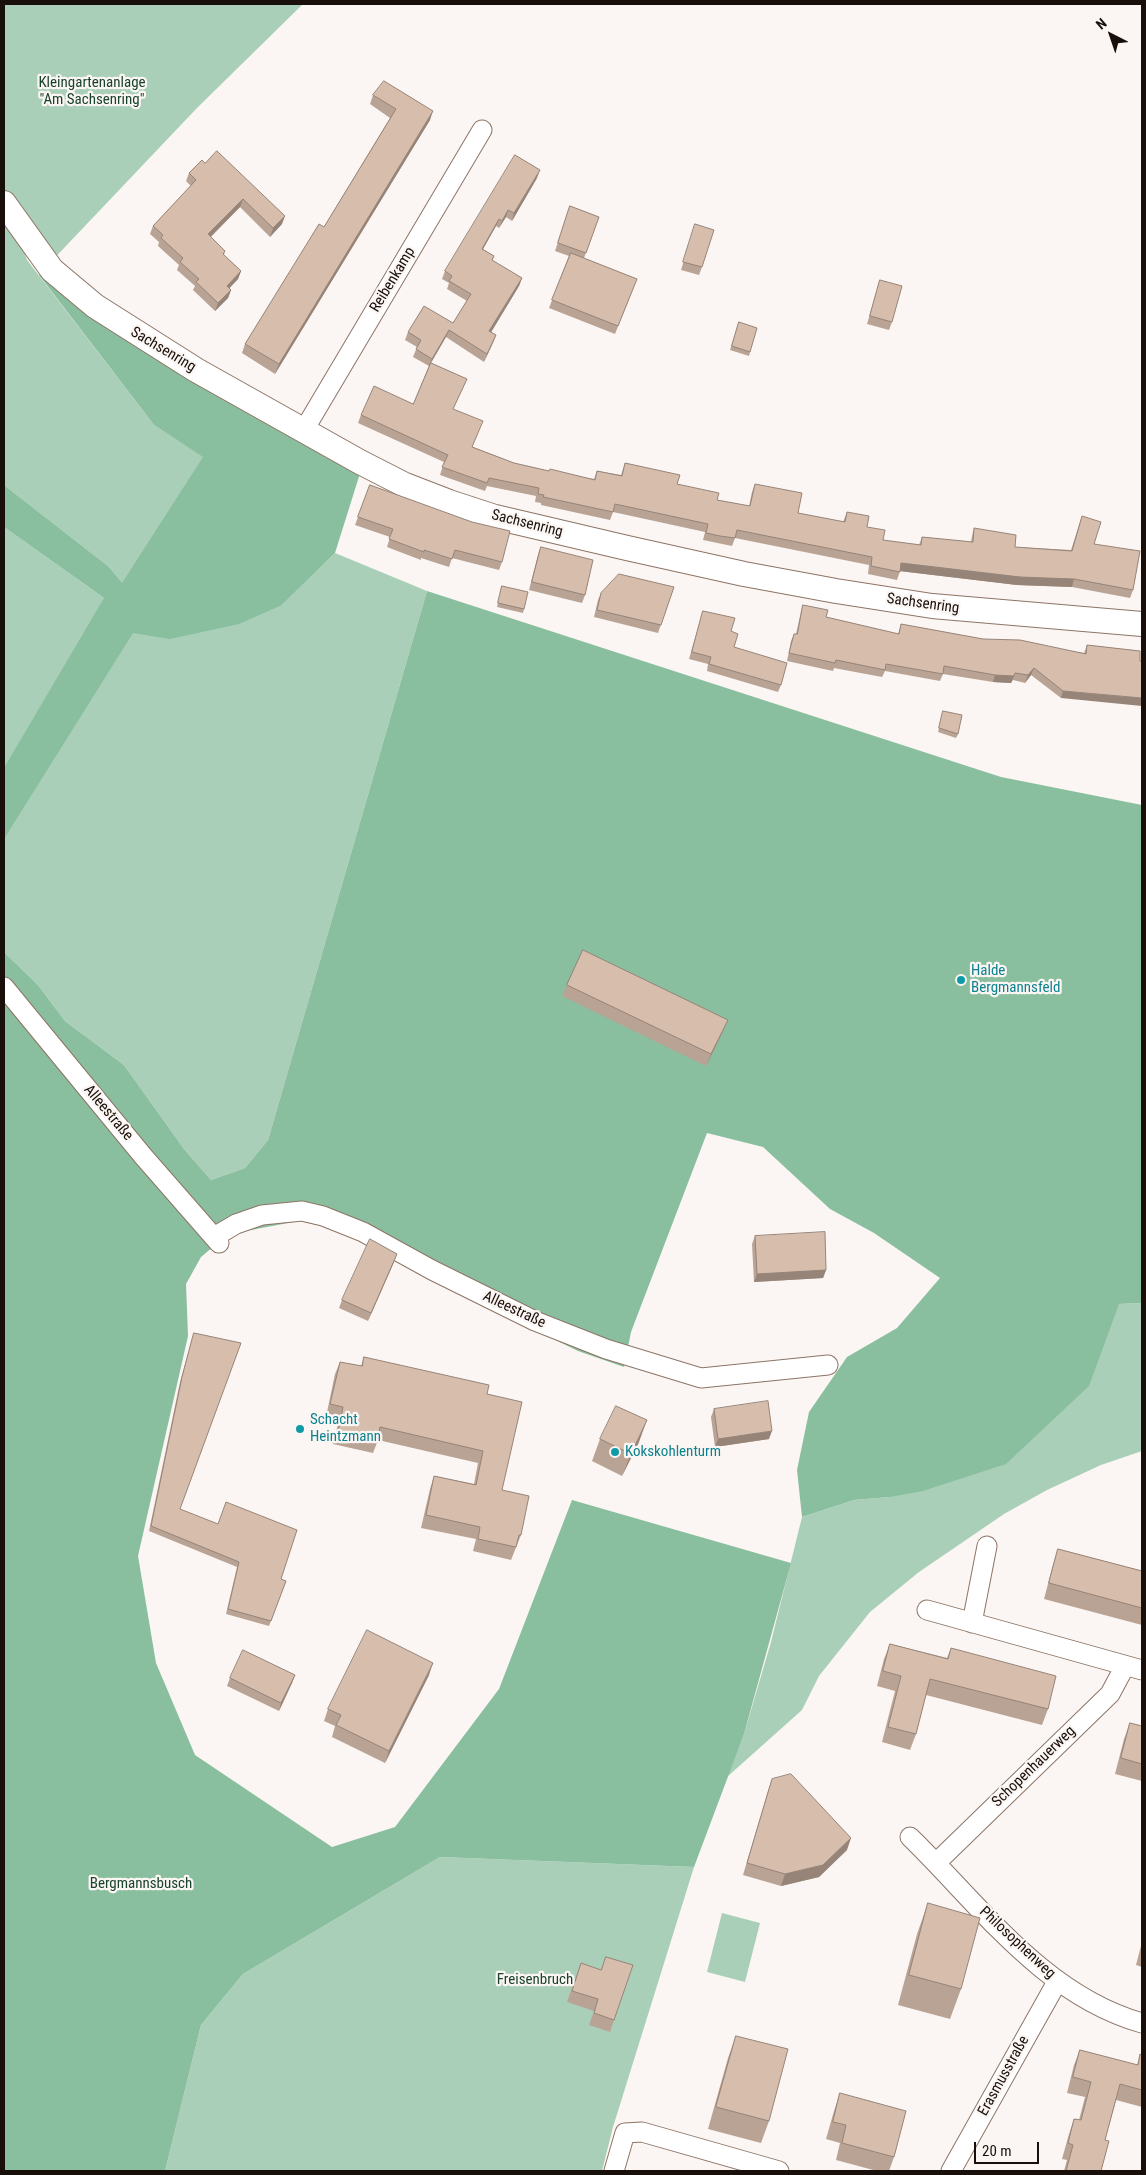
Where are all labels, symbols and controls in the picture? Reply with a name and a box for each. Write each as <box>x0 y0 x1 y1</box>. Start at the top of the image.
north arrow <box>1086 10 1136 60</box>
text: N <box>1093 15 1110 33</box>
park label: Kleingartenanlage "Am Sachsenring" <box>38 74 146 109</box>
street label: Reibenkamp <box>367 244 419 316</box>
street label: Sachsenring <box>127 323 199 377</box>
street label: Sachsenring <box>489 506 565 542</box>
street label: Sachsenring <box>886 590 960 618</box>
place label: Halde Bergmannsfeld <box>971 962 1060 997</box>
marker: Halde Bergmannsfeld <box>955 974 967 986</box>
street label: Alleestraße <box>80 1081 136 1145</box>
street label: Alleestraße <box>480 1288 548 1332</box>
place label: Schacht Heintzmann <box>310 1411 381 1446</box>
marker: Schacht Heintzmann <box>294 1423 306 1435</box>
place label: Kokskohlenturm <box>625 1443 721 1461</box>
marker: Kokskohlenturm <box>609 1446 621 1458</box>
street label: Schopenhauerweg <box>989 1723 1079 1811</box>
park label: Bergmannsbusch <box>90 1875 192 1893</box>
street label: Philosophenweg <box>975 1903 1059 1983</box>
park label: Freisenbruch <box>497 1971 573 1989</box>
street label: Erasmusstraße <box>975 2033 1033 2119</box>
scale bar <box>976 2132 1041 2164</box>
text: 20 m <box>982 2142 1012 2160</box>

